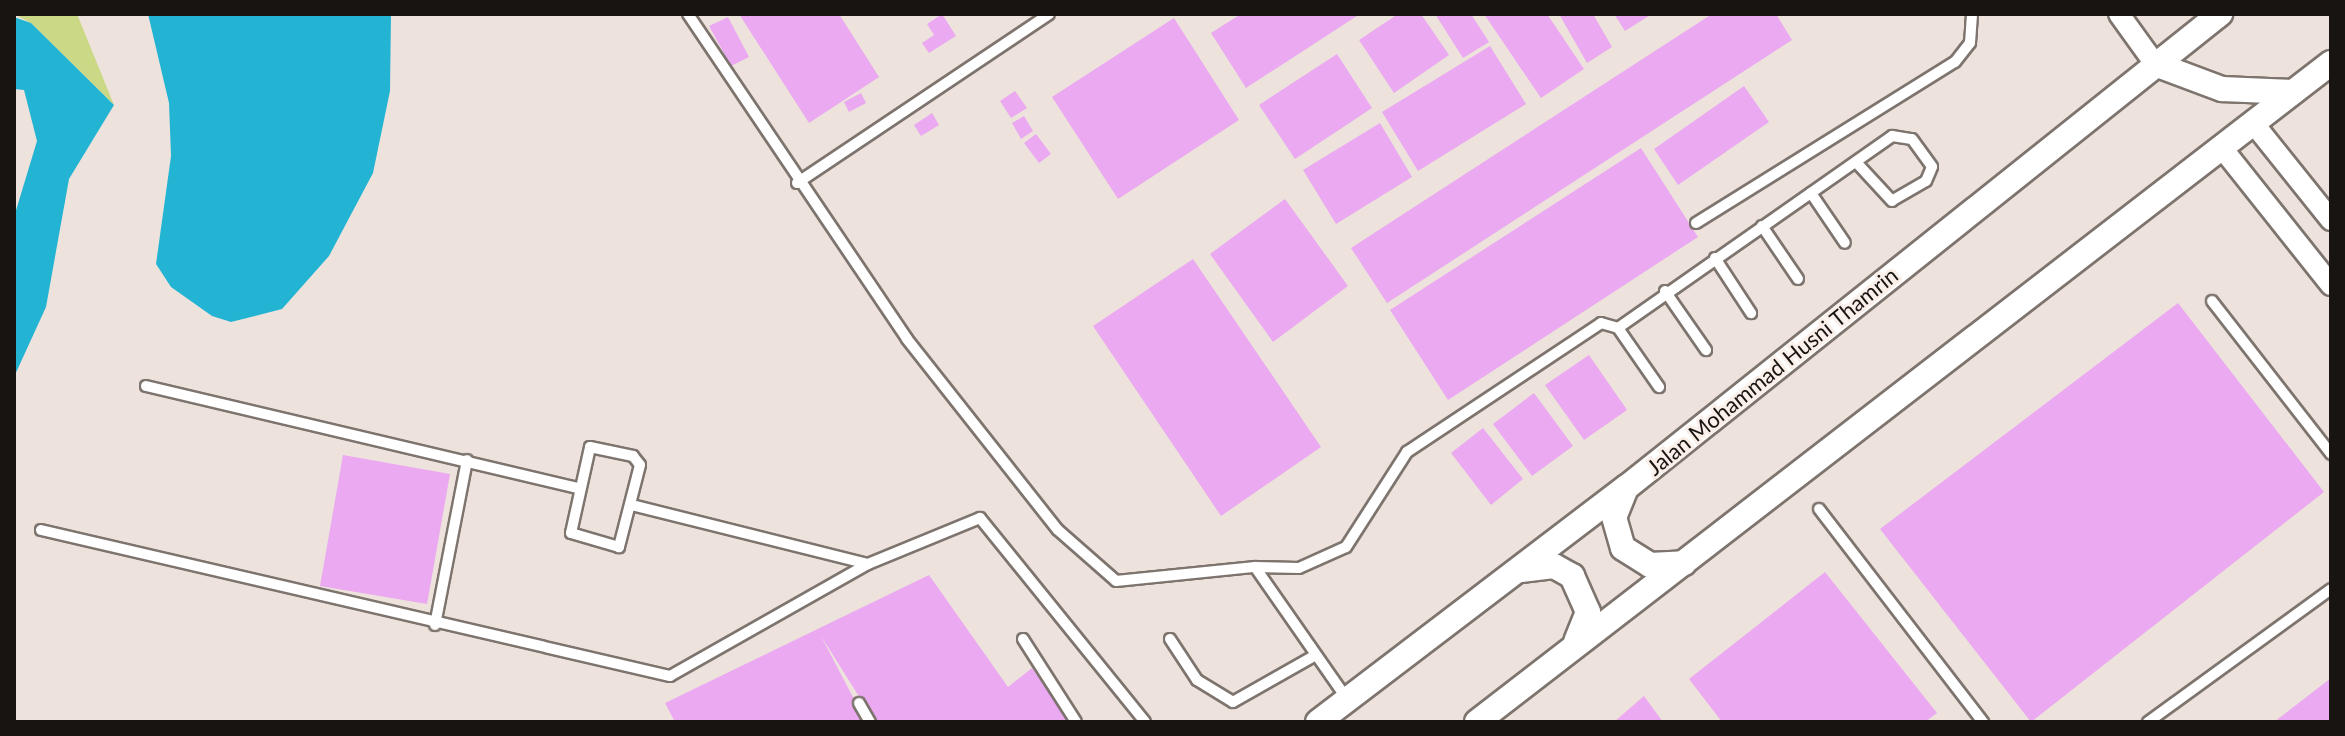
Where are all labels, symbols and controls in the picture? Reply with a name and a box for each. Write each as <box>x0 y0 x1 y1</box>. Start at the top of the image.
street label: Jalan Mohammad Husni Thamrin <box>1641 261 1903 481</box>

